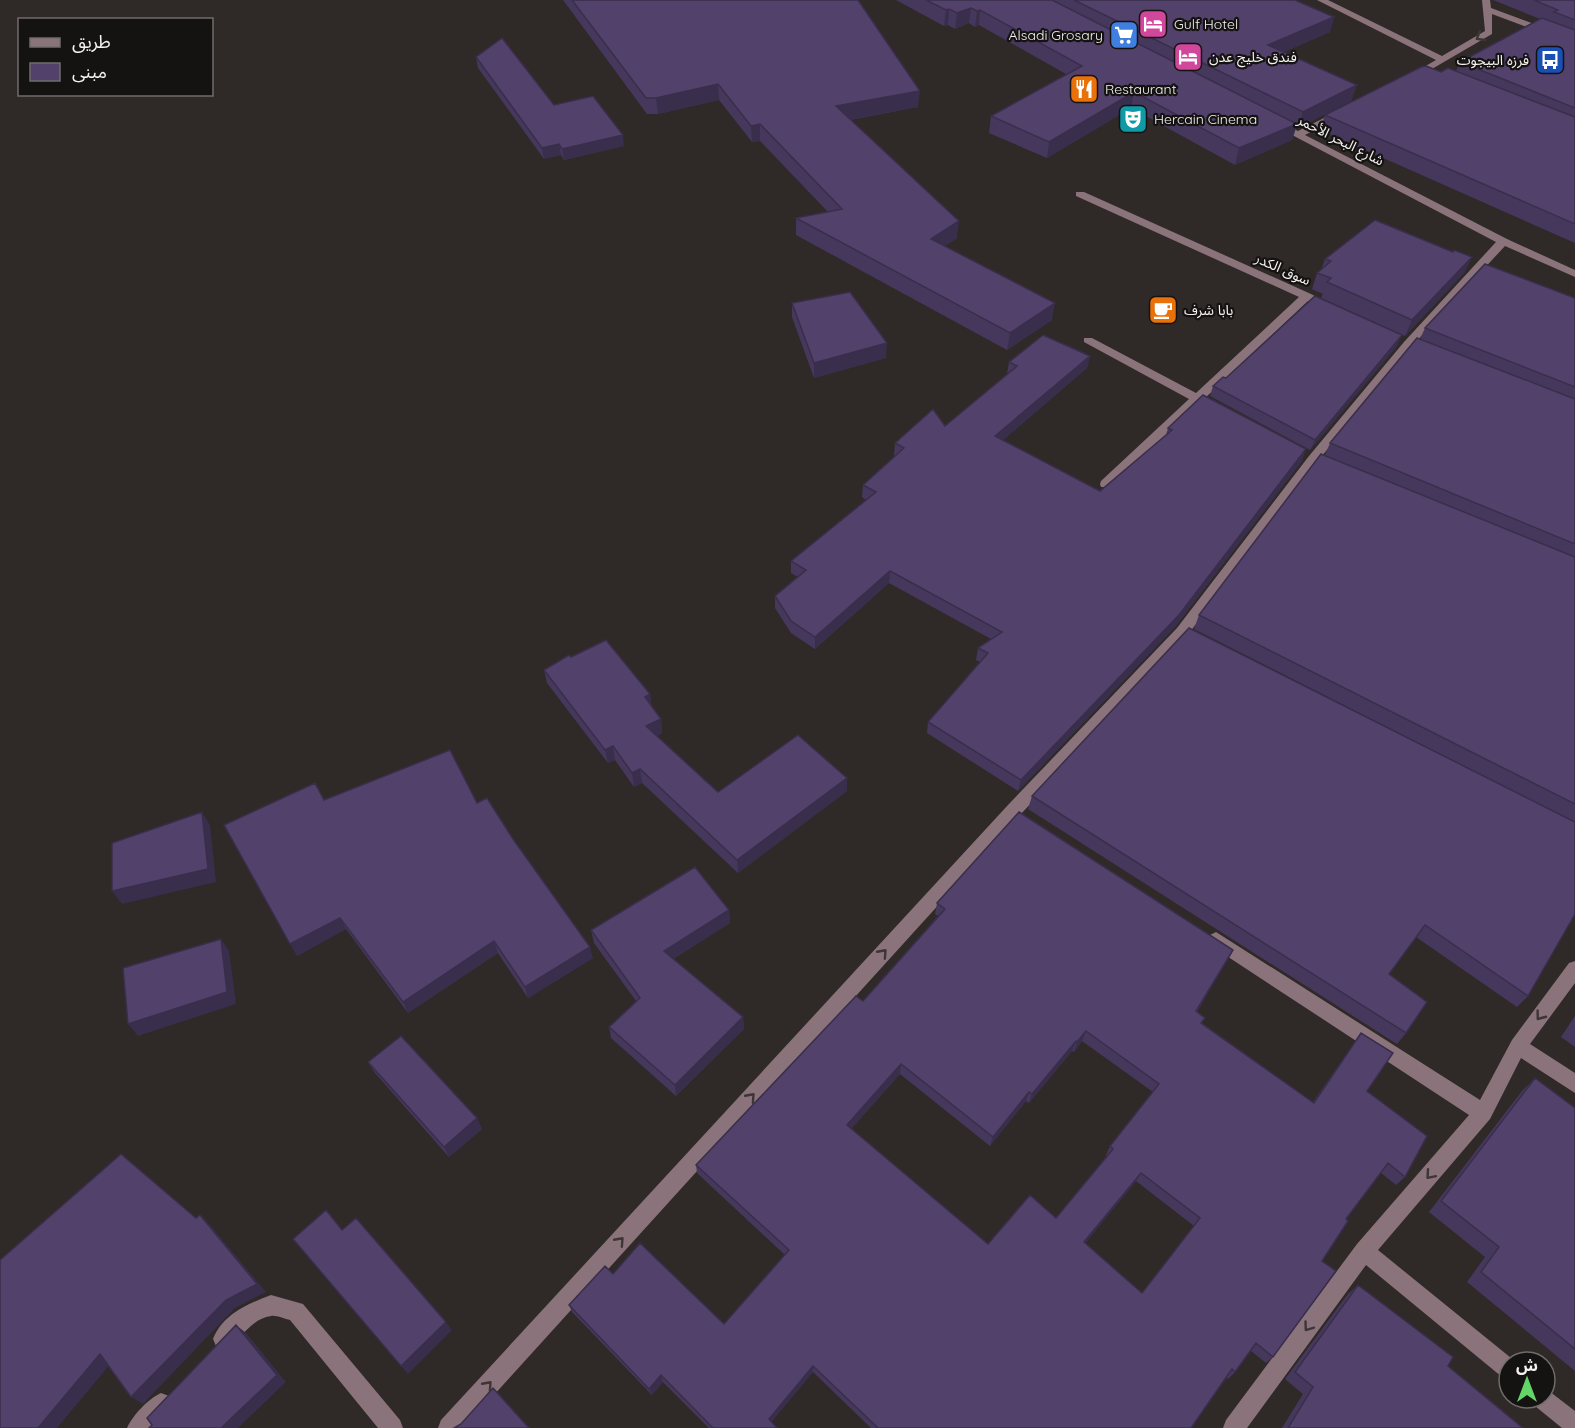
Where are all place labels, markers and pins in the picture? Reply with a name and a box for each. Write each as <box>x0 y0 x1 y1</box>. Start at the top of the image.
hotel icon: Gulf Hotel <box>1137 8 1169 40</box>
place label: Gulf Hotel <box>1174 15 1238 33</box>
supermarket icon: Alsadi Grosary <box>1108 19 1140 51</box>
place label: Alsadi Grosary <box>1008 26 1103 44</box>
hotel icon: فندق خليج عدن <box>1172 41 1204 73</box>
bus stop icon: فرزه البيجوت <box>1534 44 1566 76</box>
place label: فندق خليج عدن <box>1209 48 1297 68</box>
place label: فرزه البيجوت <box>1457 51 1529 69</box>
restaurant icon: Restaurant <box>1068 73 1100 105</box>
place label: Restaurant <box>1105 80 1177 98</box>
theatre icon: Hercain Cinema <box>1117 103 1149 135</box>
place label: Hercain Cinema <box>1154 110 1257 128</box>
cafe icon: بابا شرف <box>1147 294 1179 326</box>
place label: بابا شرف <box>1184 301 1234 319</box>

